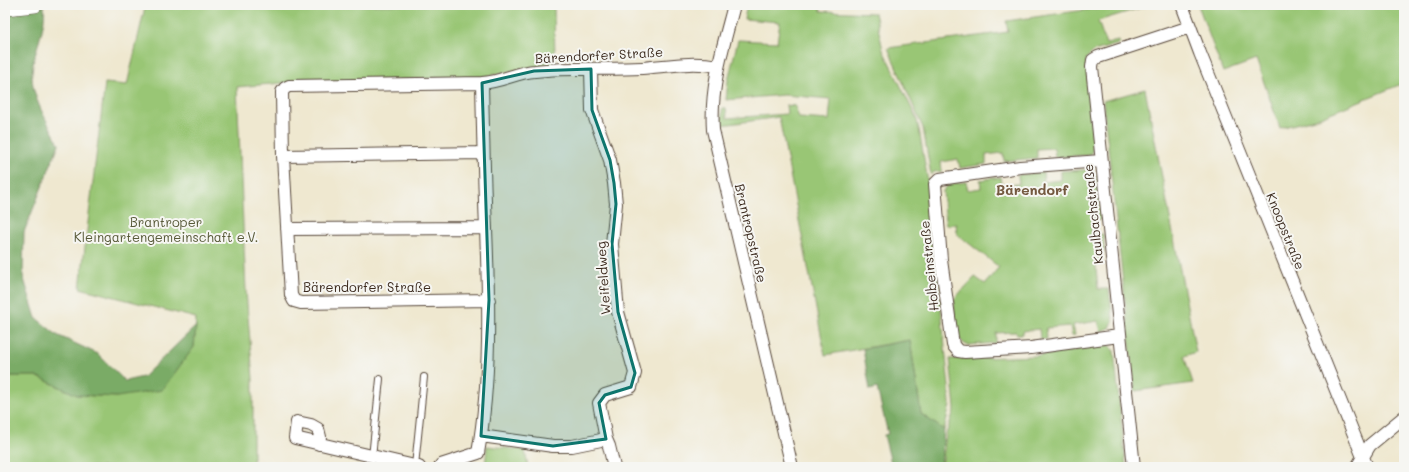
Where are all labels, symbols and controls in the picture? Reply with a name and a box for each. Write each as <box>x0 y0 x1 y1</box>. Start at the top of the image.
street label: Bärendorfer Straße <box>535 43 663 66</box>
street label: Kaulbachstraße <box>1079 163 1106 265</box>
district label: Bärendorf <box>996 180 1069 199</box>
street label: Brantropstraße <box>732 182 771 284</box>
street label: Knoopstraße <box>1263 190 1310 272</box>
park label: Brantroper Kleingartengemeinschaft e.V. <box>74 213 258 245</box>
street label: Holbeinstraße <box>915 220 942 312</box>
street label: Weifeldweg <box>591 241 614 315</box>
street label: Bärendorfer Straße <box>303 278 431 295</box>

